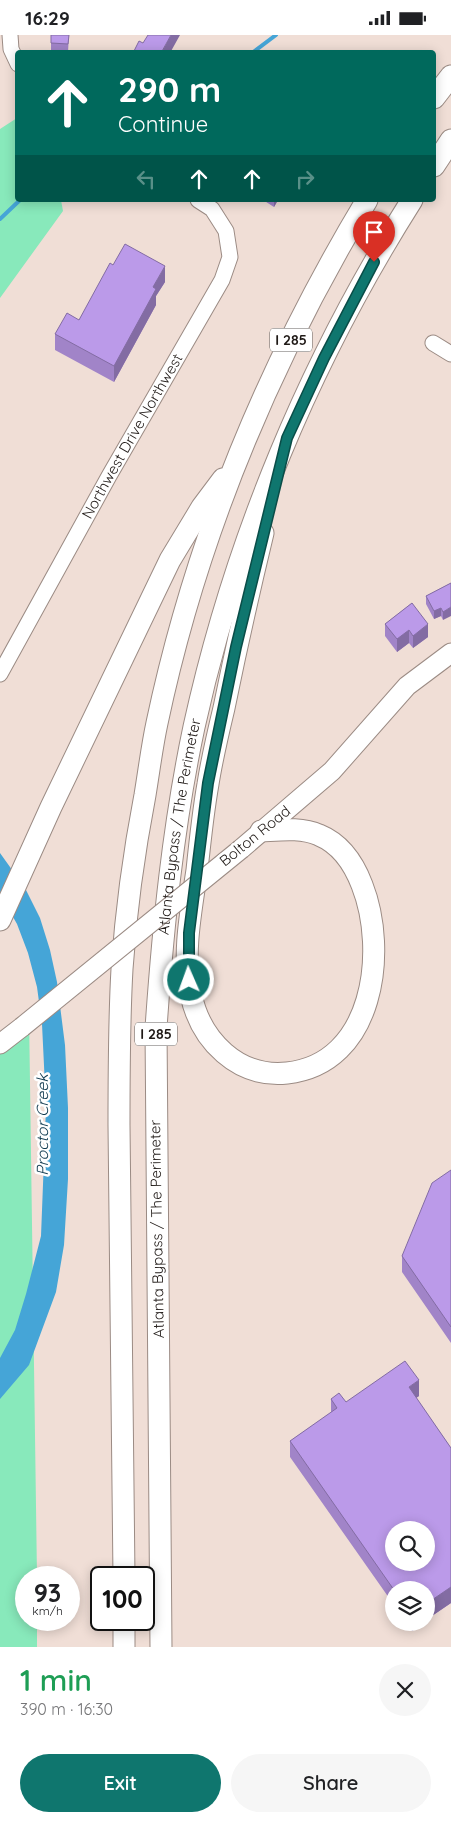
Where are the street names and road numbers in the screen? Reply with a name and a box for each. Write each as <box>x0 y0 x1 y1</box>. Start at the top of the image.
road number: I 285 <box>270 329 312 351</box>
street label: Northwest Drive Northwest <box>77 350 186 522</box>
street label: Atlanta Bypass / The Perimeter <box>154 716 205 936</box>
street label: Bolton Road <box>215 801 294 870</box>
road number: I 285 <box>135 1023 177 1046</box>
street label: Atlanta Bypass / The Perimeter <box>145 1119 168 1338</box>

